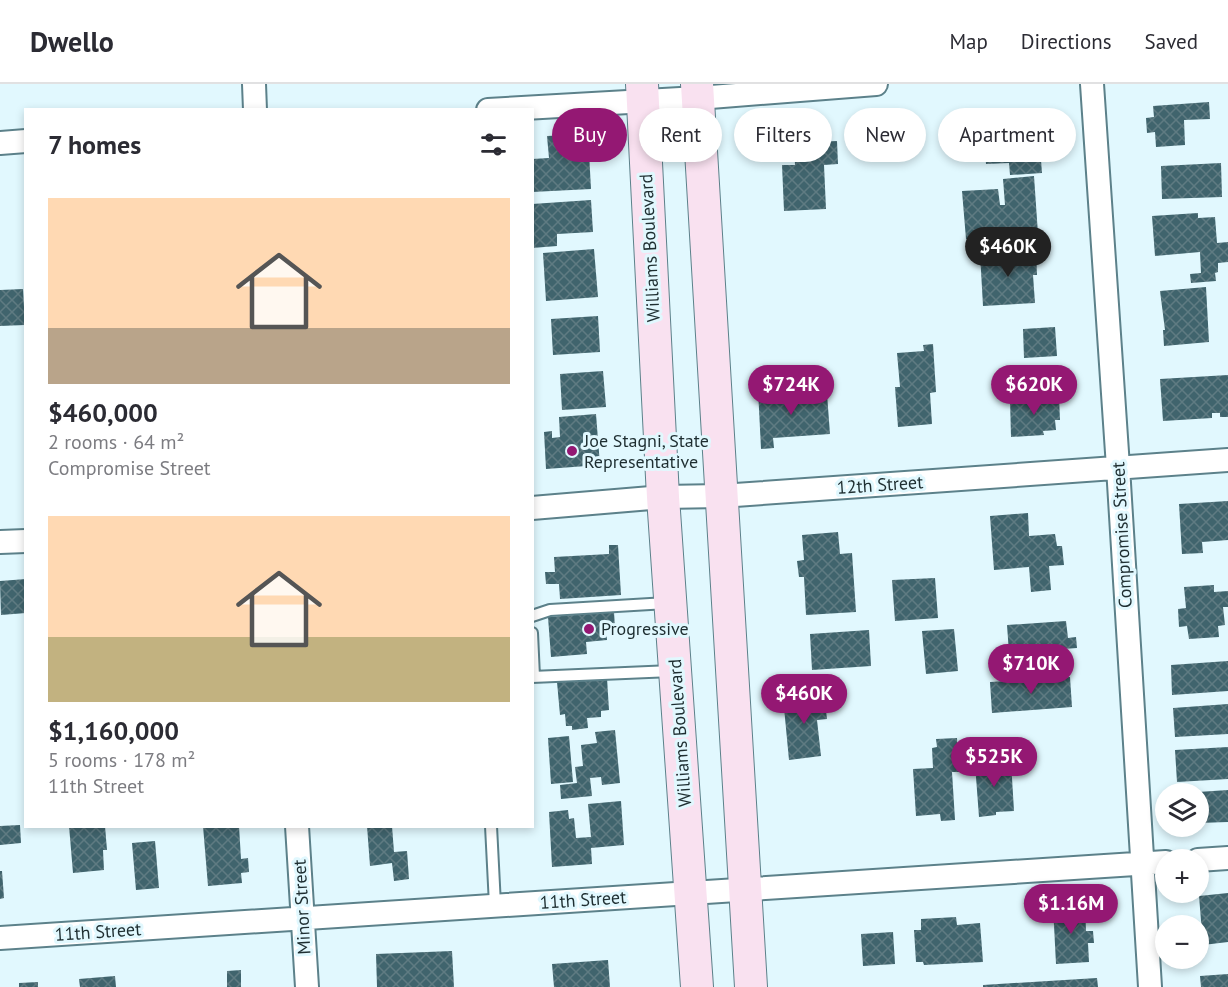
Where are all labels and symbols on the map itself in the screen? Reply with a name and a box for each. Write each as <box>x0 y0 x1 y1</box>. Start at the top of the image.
street label: Williams Boulevard <box>634 173 665 323</box>
pin: $460K <box>966 227 1050 278</box>
pin: $724K <box>749 365 833 416</box>
pin: $620K <box>992 365 1076 416</box>
place label: Joe Stagni, State Representative <box>583 429 709 473</box>
marker: Joe Stagni, State Representative <box>565 444 579 458</box>
street label: Compromise Street <box>1106 461 1137 609</box>
street label: 12th Street <box>836 470 924 499</box>
place label: Progressive <box>601 617 689 640</box>
marker: Progressive <box>582 622 596 636</box>
pin: $710K <box>989 644 1073 695</box>
street label: Williams Boulevard <box>663 658 696 808</box>
pin: $460K <box>762 674 846 725</box>
pin: $525K <box>952 737 1036 788</box>
street label: Minor Street <box>288 859 315 955</box>
pin: $1.16M <box>1022 884 1120 935</box>
street label: 11th Street <box>539 885 627 914</box>
street label: 11th Street <box>54 917 142 946</box>

